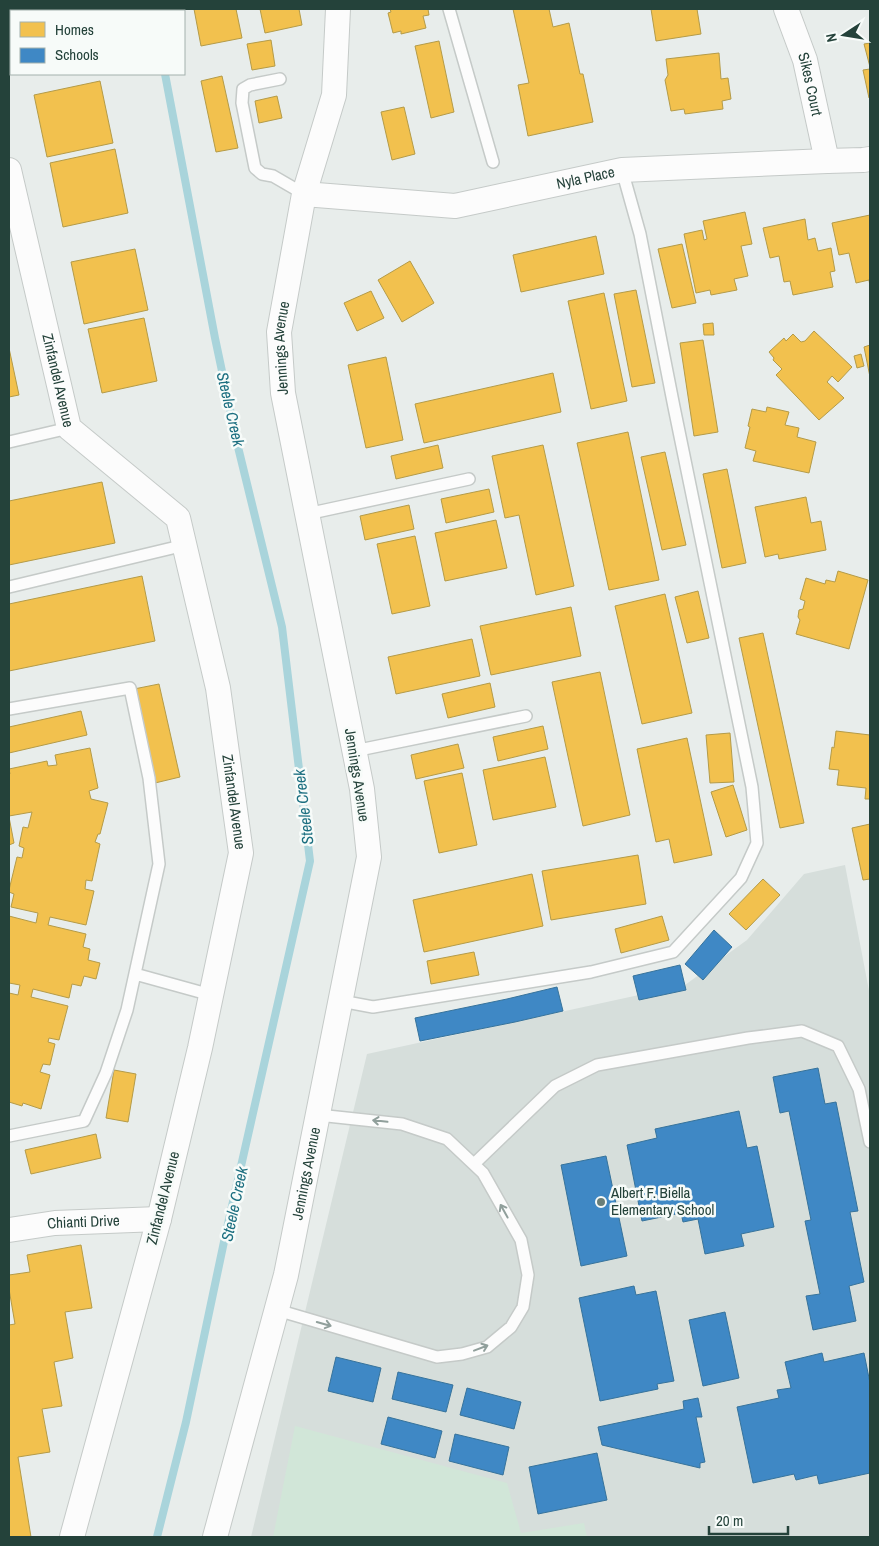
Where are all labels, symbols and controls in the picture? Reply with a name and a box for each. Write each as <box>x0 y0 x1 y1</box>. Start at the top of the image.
legend <box>10 10 185 75</box>
north arrow <box>819 10 869 60</box>
text: Homes <box>55 19 94 40</box>
text: N <box>822 32 841 44</box>
text: Schools <box>55 44 99 65</box>
street label: Sikes Court <box>793 49 828 118</box>
street label: Nyla Place <box>554 161 617 194</box>
street label: Jennings Avenue <box>268 299 294 396</box>
street label: Zinfandel Avenue <box>37 331 80 429</box>
water label: Steele Creek <box>212 370 250 449</box>
street label: Jennings Avenue <box>340 727 375 823</box>
street label: Zinfandel Avenue <box>217 753 251 851</box>
water label: Steele Creek <box>287 768 319 846</box>
one-way arrow <box>372 1116 388 1126</box>
street label: Jennings Avenue <box>286 1125 325 1222</box>
street label: Zinfandel Avenue <box>141 1149 184 1247</box>
water label: Steele Creek <box>215 1164 253 1243</box>
place label: Albert F. Biella Elementary School <box>610 1182 714 1220</box>
marker: Albert F. Biella Elementary School <box>595 1196 607 1208</box>
one-way arrow <box>499 1204 509 1218</box>
street label: Chianti Drive <box>46 1210 120 1234</box>
one-way arrow <box>316 1320 332 1329</box>
one-way arrow <box>473 1343 488 1352</box>
scale bar <box>709 1504 788 1536</box>
text: 20 m <box>716 1510 743 1531</box>

